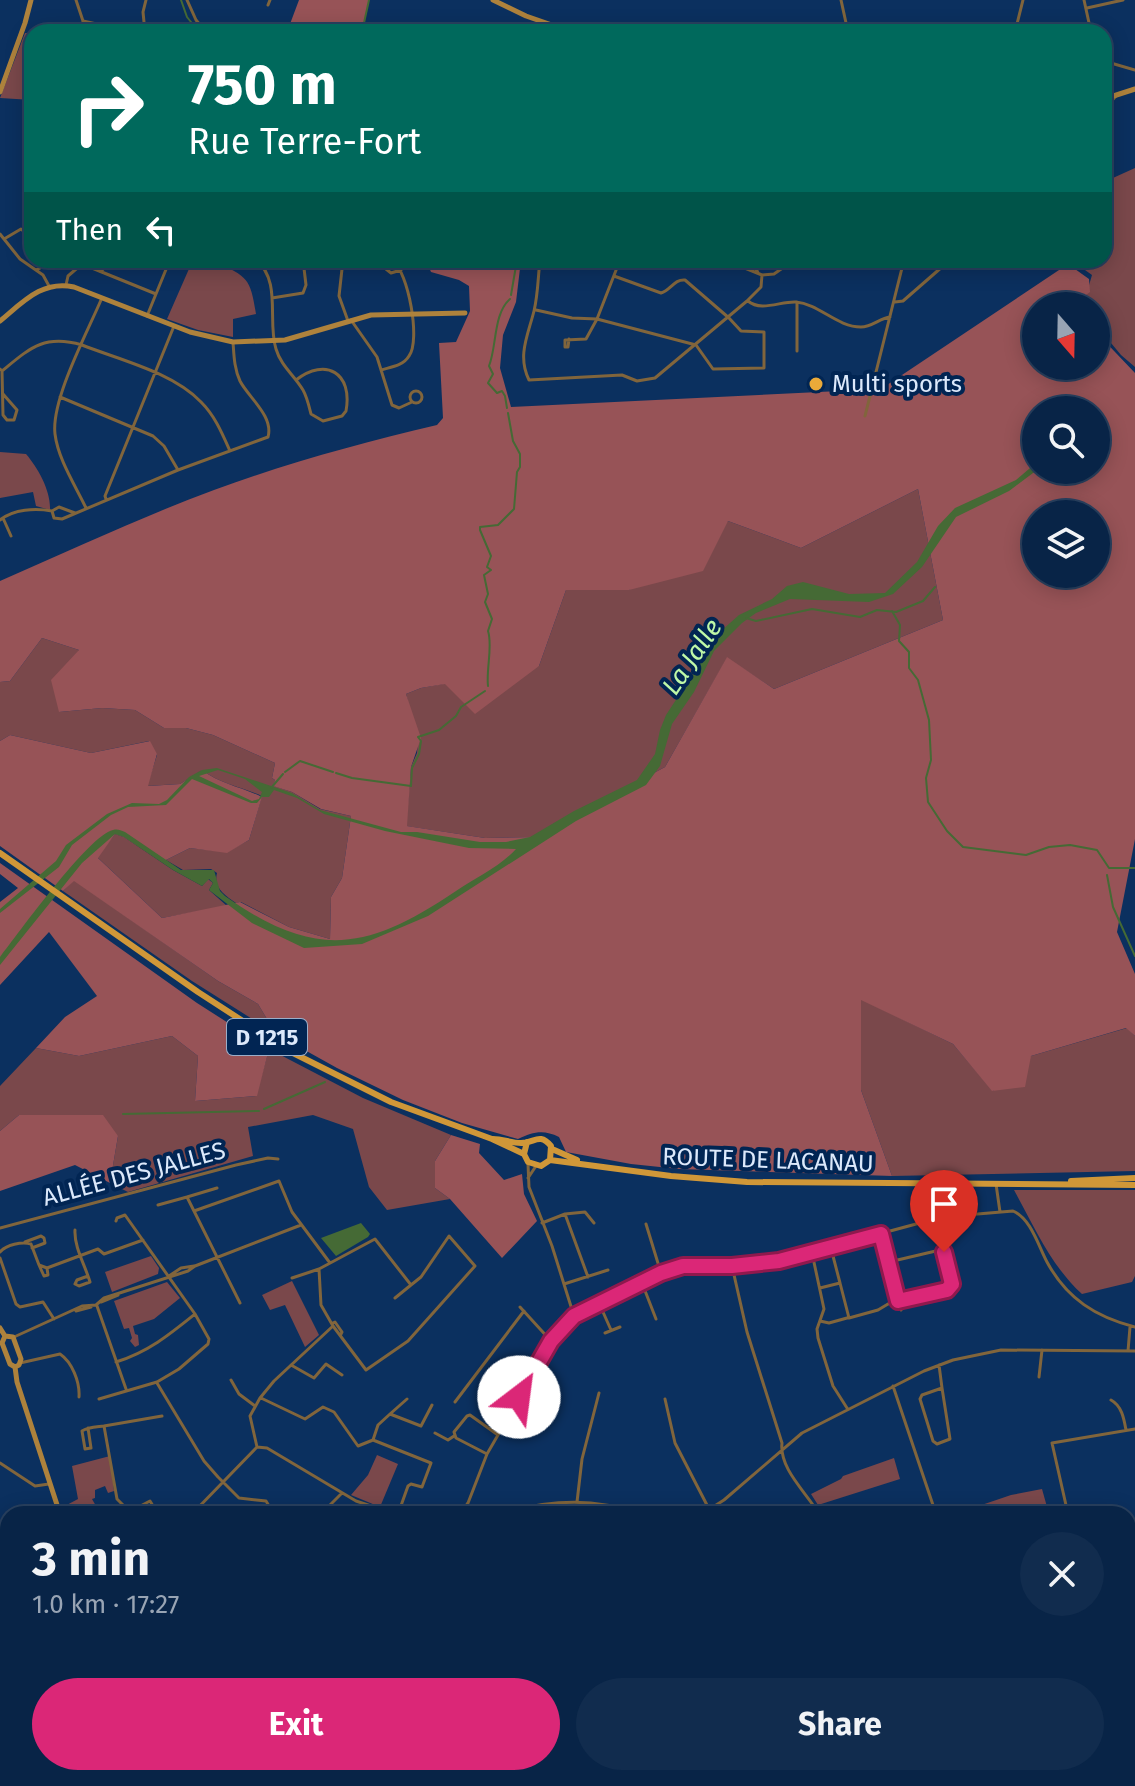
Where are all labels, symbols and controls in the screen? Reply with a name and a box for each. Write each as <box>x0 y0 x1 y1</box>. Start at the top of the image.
text: 750 m <box>188 52 337 119</box>
icon: right <box>56 56 160 160</box>
text: Rue Terre-Fort <box>188 120 421 164</box>
icon: left <box>139 208 183 252</box>
text: Then <box>56 212 123 248</box>
north arrow <box>1022 292 1110 380</box>
map controls <box>1022 292 1110 588</box>
place label: Multi sports <box>832 370 962 398</box>
marker: Multi sports <box>807 375 825 393</box>
button: search <box>1022 396 1110 484</box>
button: layers <box>1022 500 1110 588</box>
water label: La Jalle <box>656 613 728 701</box>
road number: D 1215 <box>227 1019 307 1055</box>
street label: ALLÉE DES JALLES <box>39 1135 228 1212</box>
street label: ROUTE DE LACANAU <box>662 1142 874 1178</box>
pin <box>910 1170 978 1252</box>
icon: arrive <box>922 1182 966 1226</box>
position arrow <box>477 1355 561 1439</box>
text: 3 min <box>32 1530 150 1588</box>
button: close <box>1020 1532 1104 1616</box>
text: 1.0 km · 17:27 <box>32 1589 179 1620</box>
button: Exit <box>32 1678 560 1770</box>
button: Share <box>576 1678 1104 1770</box>

